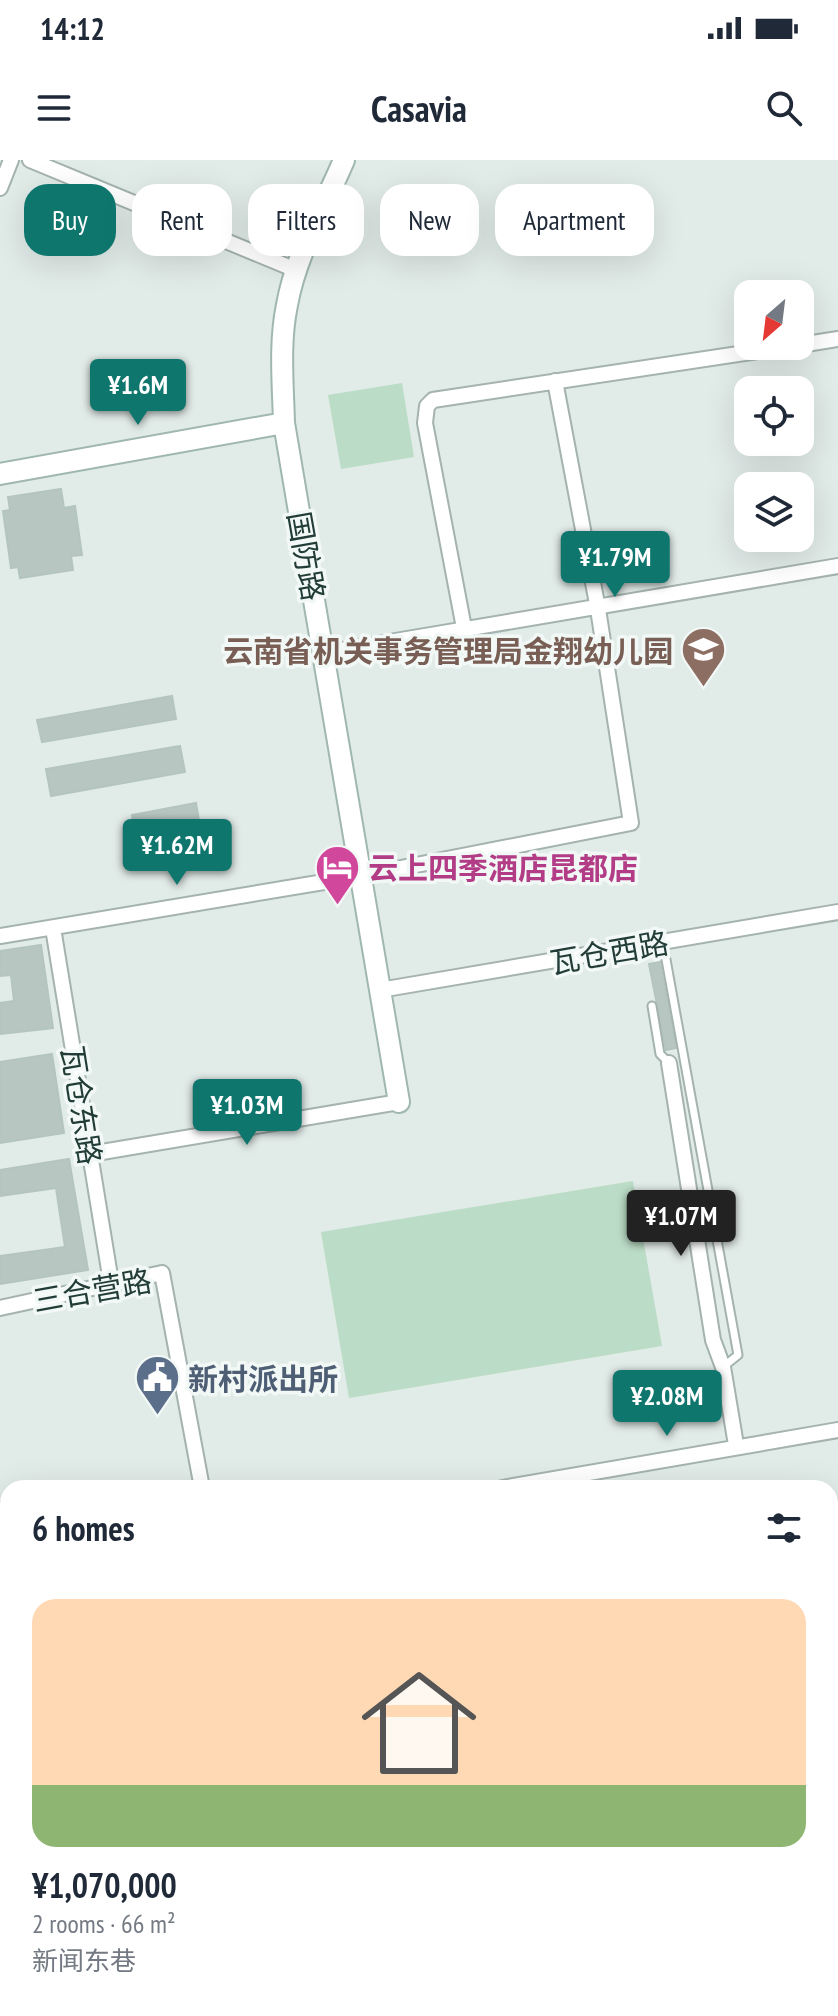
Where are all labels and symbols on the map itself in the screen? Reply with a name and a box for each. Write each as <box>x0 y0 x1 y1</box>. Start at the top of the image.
north arrow <box>734 280 814 360</box>
pin: ¥1.6M <box>82 359 194 427</box>
street label: 国防路 <box>280 508 334 604</box>
pin: ¥1.79M <box>550 531 680 599</box>
school or university icon: 云南省机关事务管理局金翔幼儿园 <box>680 626 728 689</box>
place label: 云南省机关事务管理局金翔幼儿园 <box>223 631 673 670</box>
pin: ¥1.62M <box>112 819 242 887</box>
hotel icon: 云上四季酒店昆都店 <box>313 843 361 906</box>
place label: 云上四季酒店昆都店 <box>368 848 638 887</box>
street label: 瓦仓西路 <box>547 922 671 982</box>
street label: 瓦仓东路 <box>53 1043 111 1167</box>
pin: ¥1.03M <box>182 1079 312 1147</box>
pin: ¥1.07M <box>616 1190 746 1258</box>
street label: 三合营路 <box>30 1260 154 1320</box>
public building icon: 新村派出所 <box>133 1354 181 1417</box>
place label: 新村派出所 <box>188 1359 338 1398</box>
pin: ¥2.08M <box>602 1370 732 1438</box>

